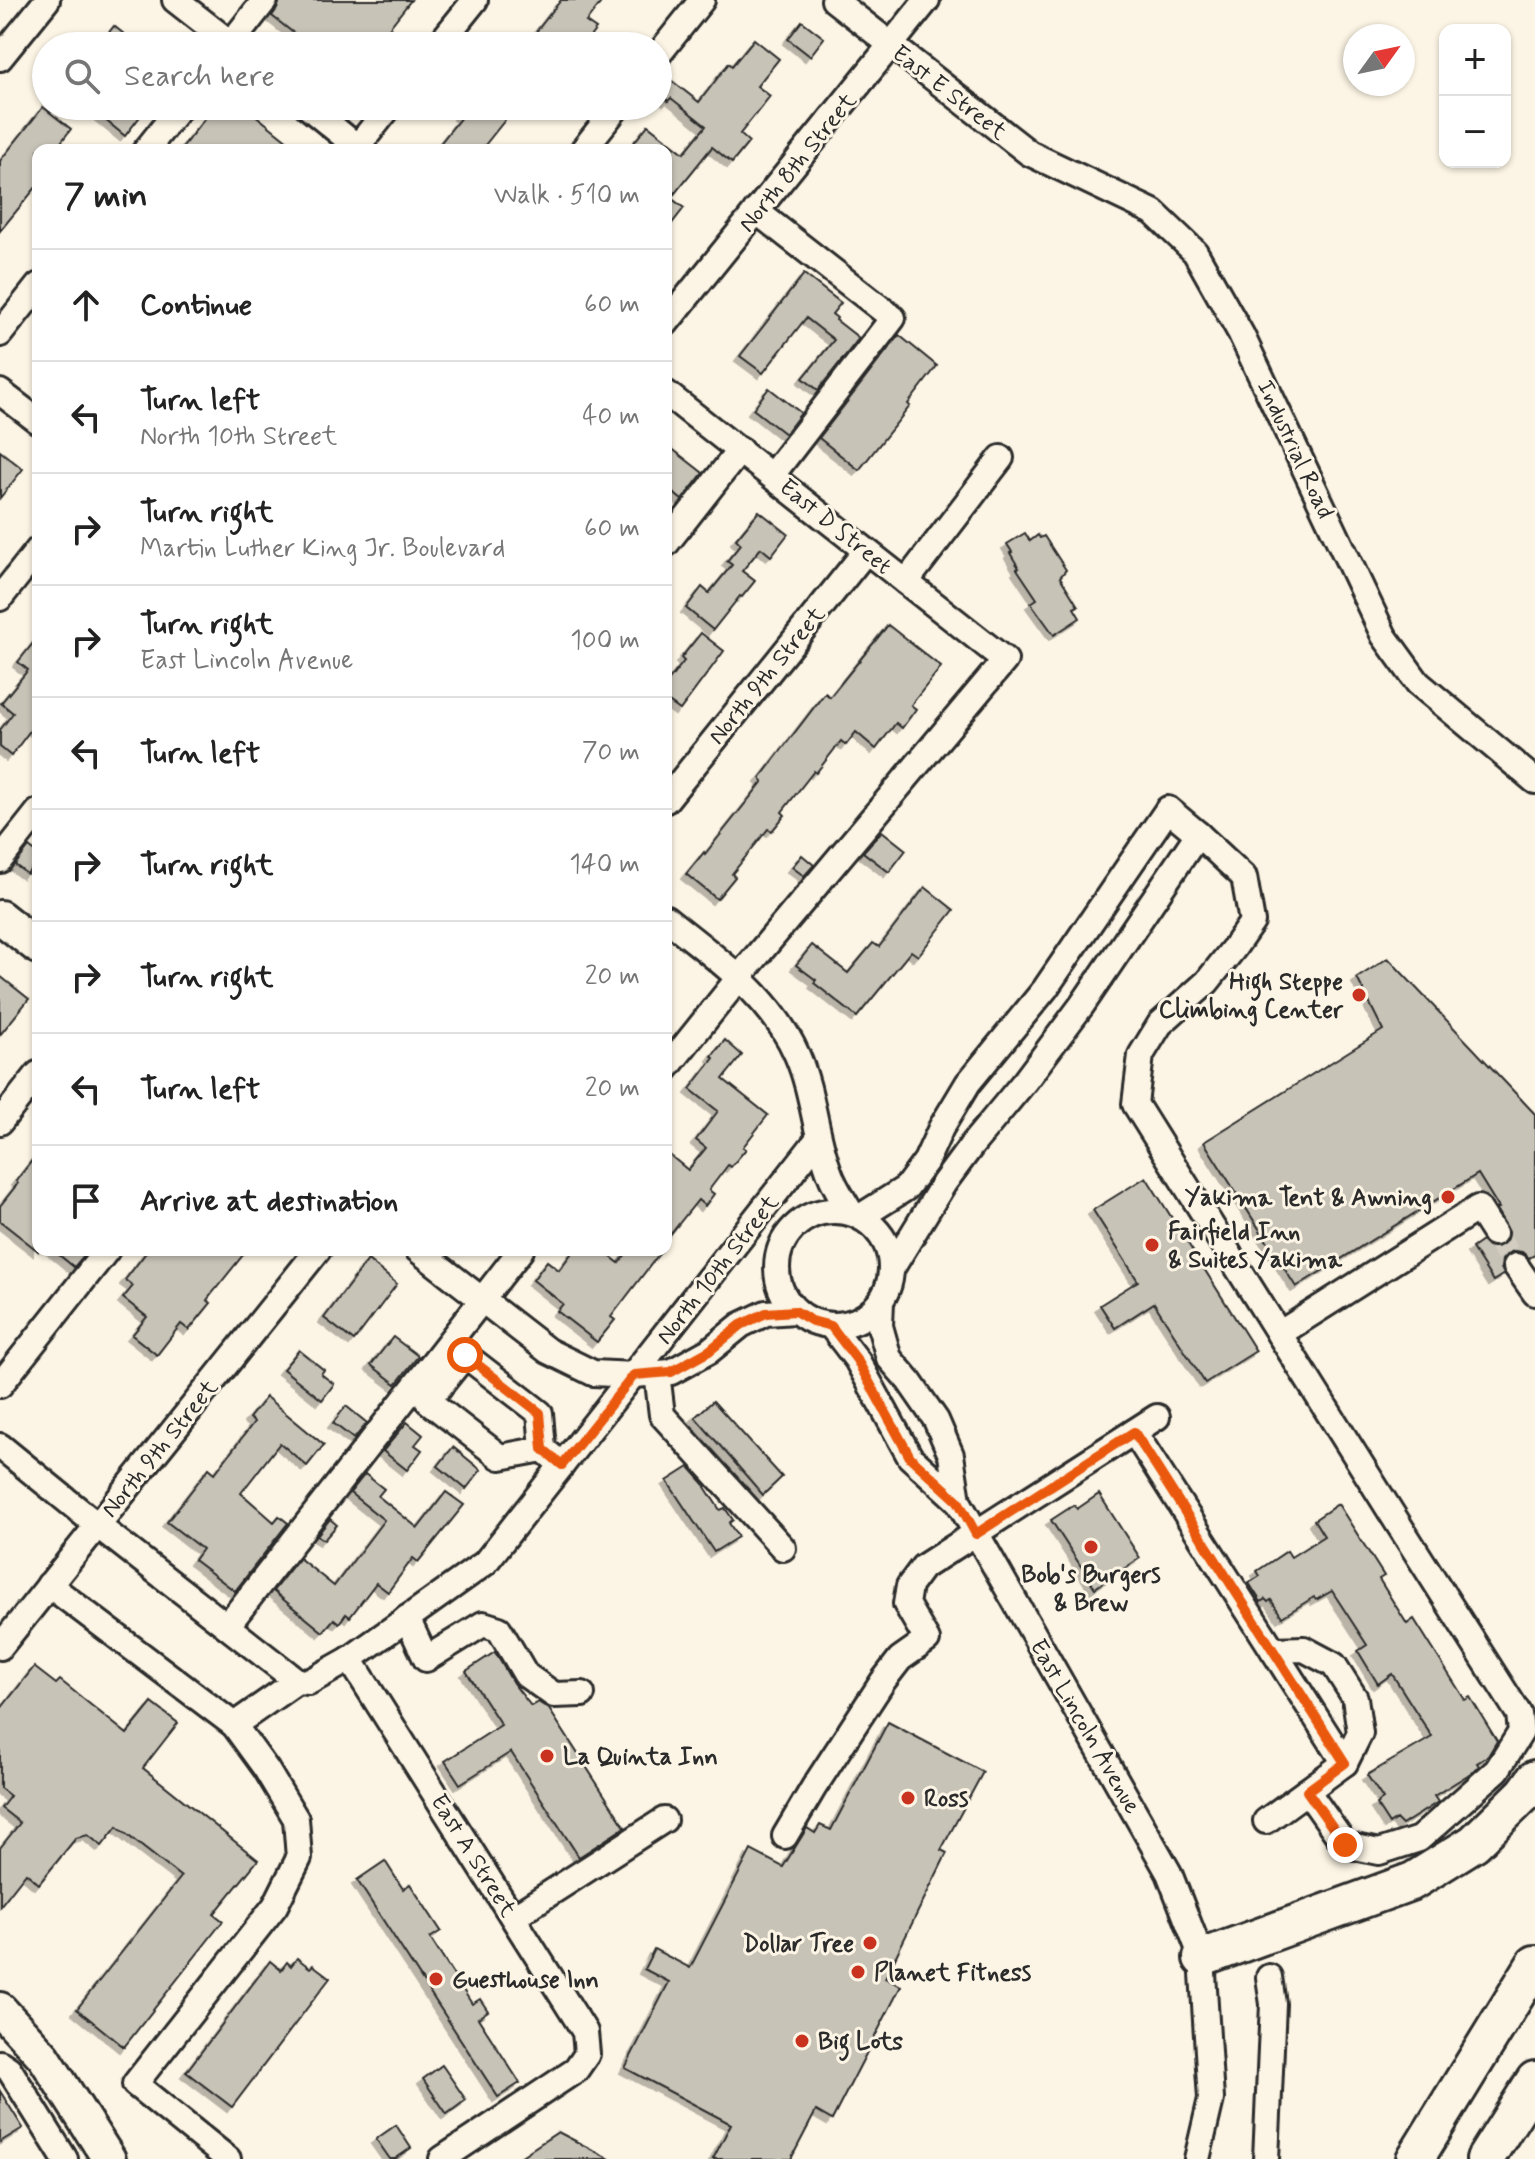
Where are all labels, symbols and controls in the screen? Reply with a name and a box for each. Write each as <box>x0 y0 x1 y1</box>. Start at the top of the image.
north arrow <box>1343 24 1415 96</box>
map controls <box>1439 24 1511 168</box>
button: + <box>1439 24 1511 96</box>
search box <box>32 32 672 120</box>
street label: East E Street <box>885 38 1013 148</box>
icon: search <box>60 54 104 98</box>
text: Search here <box>124 57 275 96</box>
street label: North 8th Street <box>732 87 864 239</box>
button: − <box>1439 96 1511 168</box>
text: 7 min <box>64 174 148 219</box>
text: Walk · 510 m <box>494 179 640 213</box>
icon: ahead <box>64 283 108 327</box>
text: Continue <box>140 286 252 325</box>
text: 60 m <box>584 288 640 322</box>
street label: Industrial Road <box>1249 375 1340 524</box>
text: Turn left <box>140 381 260 420</box>
icon: left <box>64 395 108 439</box>
text: 40 m <box>582 400 640 434</box>
text: North 10th Street <box>140 420 337 454</box>
street label: East D Street <box>772 472 898 582</box>
text: Turn right <box>140 493 273 532</box>
icon: right <box>64 507 108 551</box>
text: 60 m <box>584 512 640 546</box>
text: Martin Luther King Jr. Boulevard <box>140 532 505 566</box>
street label: North 9th Street <box>702 600 833 752</box>
text: Turn right <box>140 605 273 644</box>
icon: right <box>64 619 108 663</box>
text: 100 m <box>570 624 640 658</box>
text: East Lincoln Avenue <box>140 644 353 678</box>
icon: left <box>64 731 108 775</box>
text: Turn left <box>140 734 260 773</box>
text: 70 m <box>582 736 640 770</box>
icon: right <box>64 843 108 887</box>
text: Turn right <box>140 846 273 885</box>
text: 140 m <box>569 848 640 882</box>
icon: right <box>64 955 108 999</box>
text: Turn right <box>140 958 273 997</box>
text: 20 m <box>585 960 640 994</box>
place label: High Steppe Climbing Center <box>1159 967 1344 1027</box>
marker: High Steppe Climbing Center <box>1350 986 1368 1004</box>
icon: left <box>64 1067 108 1111</box>
text: Turn left <box>140 1070 260 1109</box>
text: 20 m <box>585 1072 640 1106</box>
icon: arrive <box>64 1179 108 1223</box>
text: Arrive at destination <box>140 1182 398 1221</box>
place label: Yakima Tent & Awning <box>1185 1183 1432 1215</box>
marker: Yakima Tent & Awning <box>1439 1188 1457 1206</box>
street label: North 10th Street <box>650 1189 786 1351</box>
place label: Fairfield Inn & Suites Yakima <box>1168 1217 1342 1276</box>
marker: Fairfield Inn & Suites Yakima <box>1143 1236 1161 1254</box>
route start <box>447 1337 483 1373</box>
street label: North 9th Street <box>95 1373 226 1525</box>
marker: Bob's Burgers & Brew <box>1082 1538 1100 1556</box>
place label: Bob's Burgers & Brew <box>1021 1560 1161 1619</box>
street label: East Lincoln Avenue <box>1022 1634 1147 1820</box>
place label: La Quinta Inn <box>563 1742 718 1773</box>
marker: La Quinta Inn <box>538 1747 556 1765</box>
place label: Ross <box>924 1784 969 1815</box>
street label: East A Street <box>423 1788 523 1923</box>
marker: Ross <box>899 1789 917 1807</box>
route end <box>1327 1827 1363 1863</box>
place label: Dollar Tree <box>743 1929 854 1960</box>
marker: Dollar Tree <box>861 1934 879 1952</box>
place label: Planet Fitness <box>874 1958 1032 1989</box>
marker: Planet Fitness <box>849 1963 867 1981</box>
place label: Guesthouse Inn <box>452 1965 599 1996</box>
marker: Guesthouse Inn <box>427 1970 445 1988</box>
place label: Big Lots <box>818 2027 903 2061</box>
marker: Big Lots <box>793 2032 811 2050</box>

